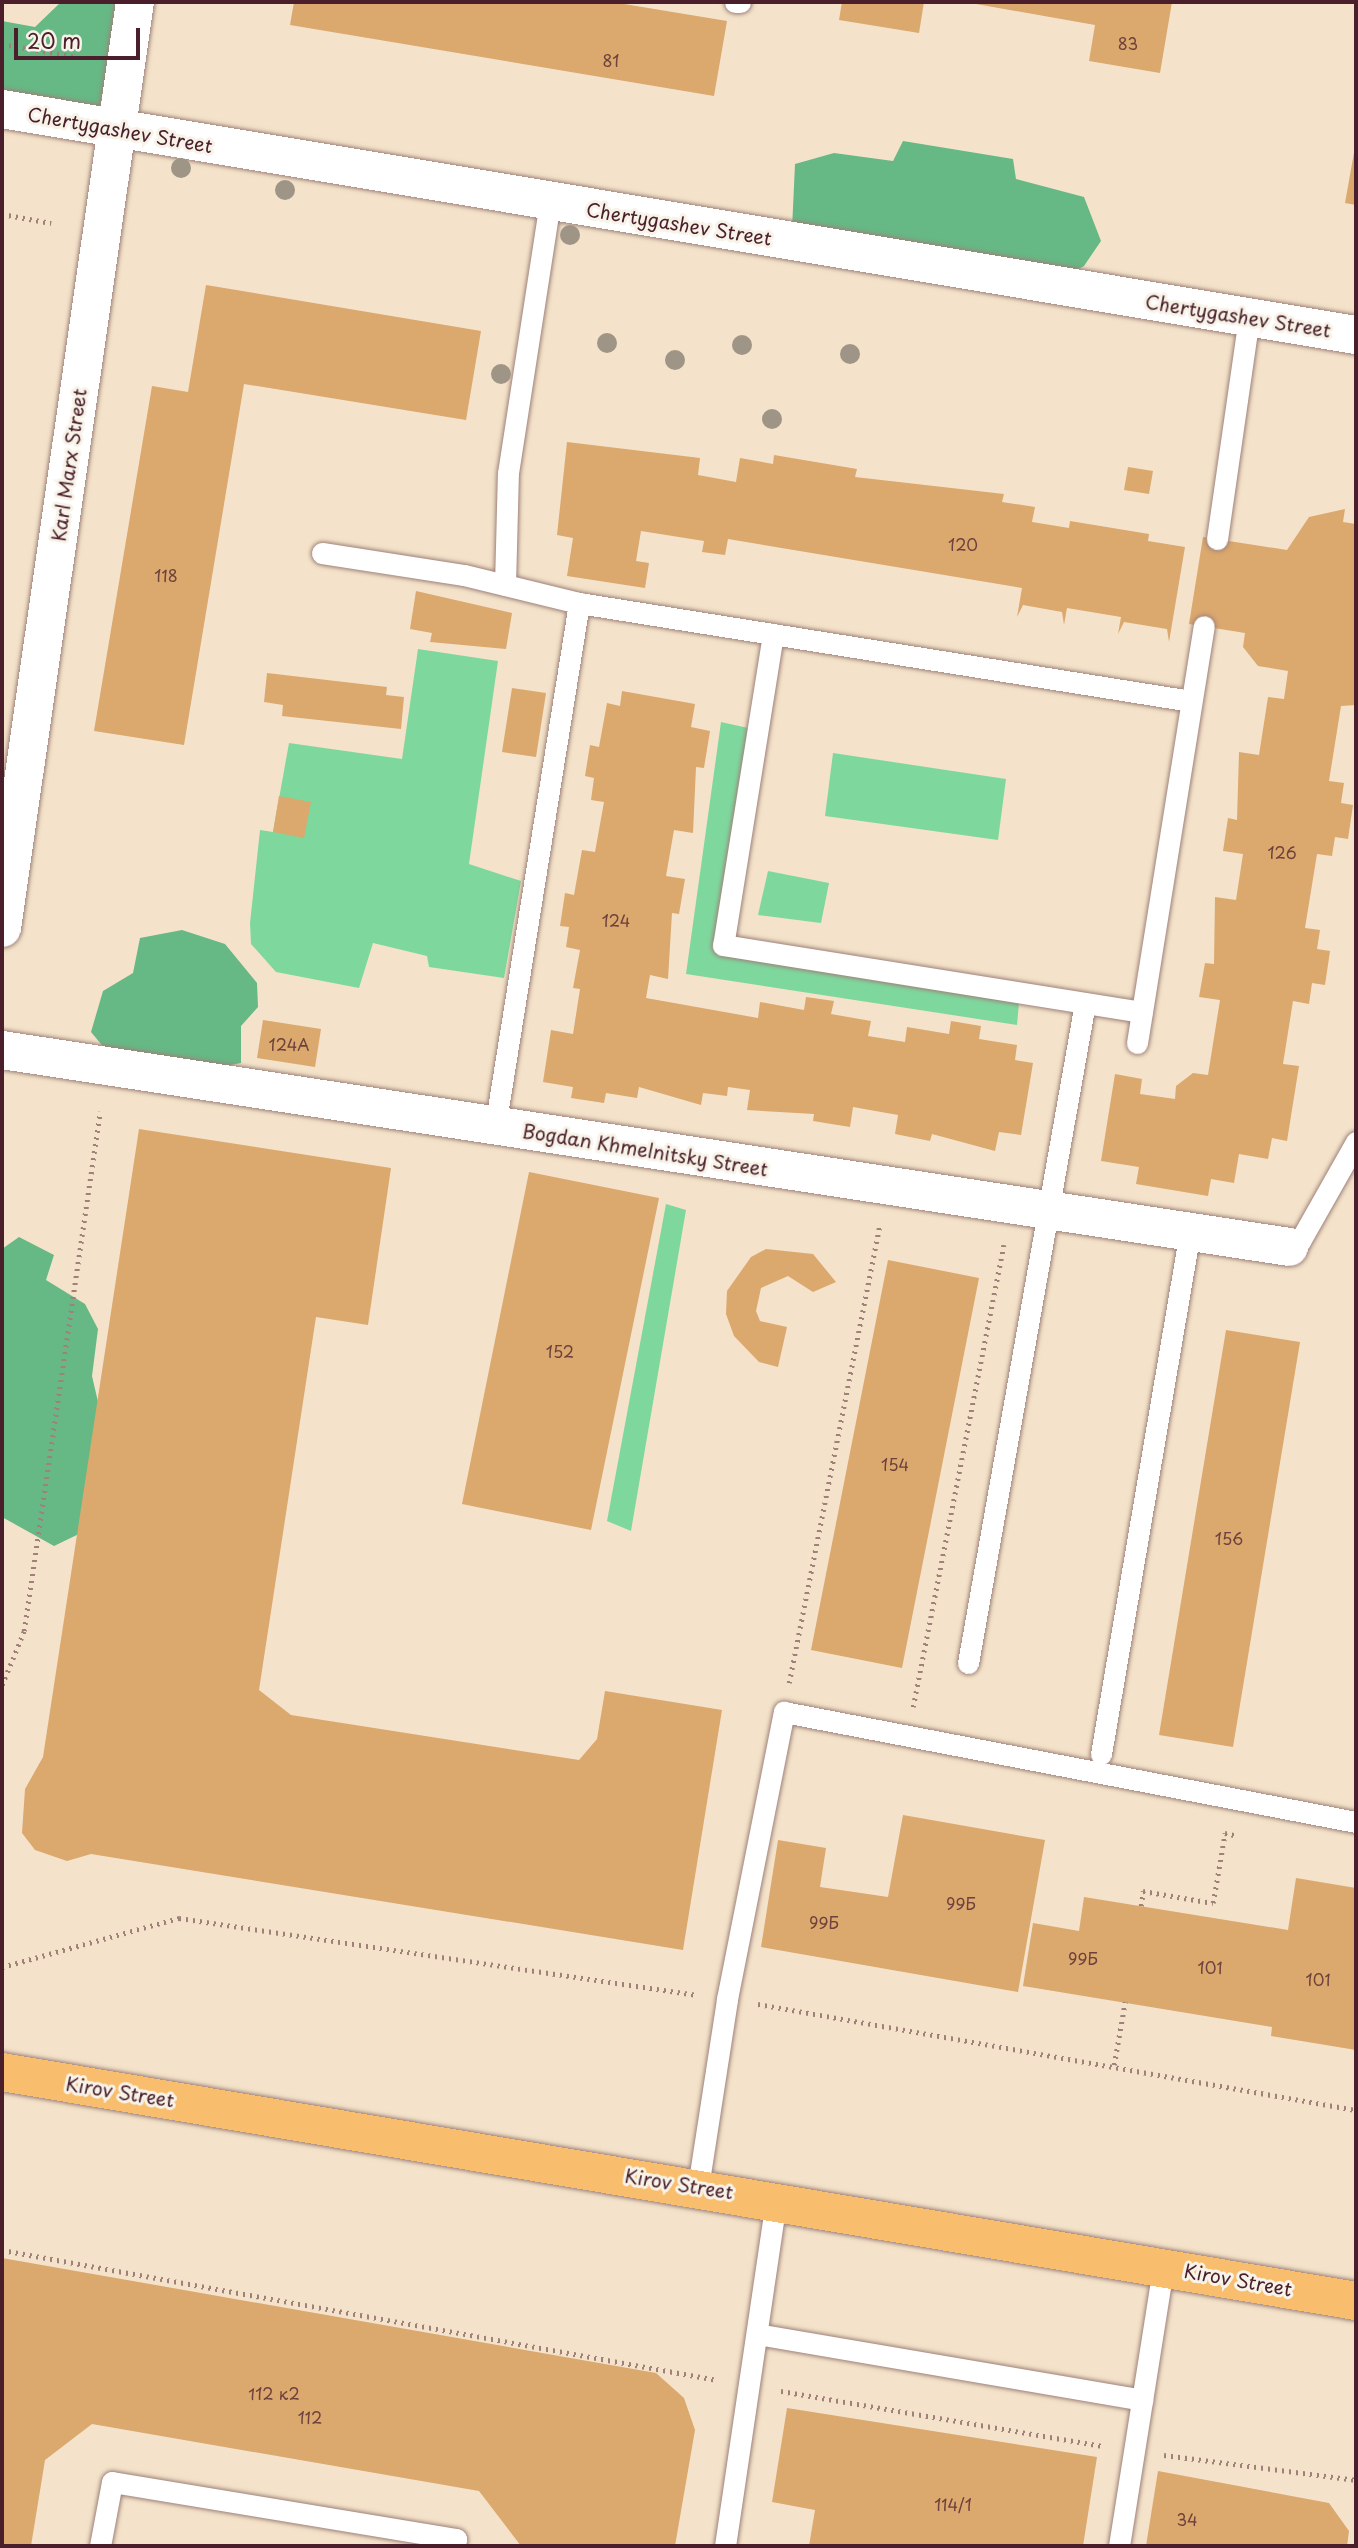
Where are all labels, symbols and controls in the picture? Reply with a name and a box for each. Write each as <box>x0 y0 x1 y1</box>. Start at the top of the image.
scale bar <box>18 14 144 58</box>
text: 20 m <box>27 24 81 56</box>
house number: 83 <box>1118 33 1138 53</box>
house number: 81 <box>602 50 620 70</box>
street label: Chertygashev Street <box>26 102 214 158</box>
street label: Chertygashev Street <box>585 198 773 250</box>
street label: Chertygashev Street <box>1144 290 1332 342</box>
street label: Karl Marx Street <box>47 387 91 543</box>
house number: 120 <box>948 534 978 554</box>
house number: 118 <box>154 565 178 585</box>
house number: 126 <box>1267 842 1297 862</box>
house number: 124 <box>602 910 630 930</box>
house number: 124А <box>269 1034 309 1054</box>
street label: Bogdan Khmelnitsky Street <box>520 1119 770 1181</box>
house number: 152 <box>546 1341 574 1361</box>
house number: 154 <box>881 1454 909 1474</box>
house number: 156 <box>1215 1528 1243 1548</box>
house number: 99Б <box>946 1893 976 1913</box>
house number: 99Б <box>809 1912 839 1932</box>
house number: 99Б <box>1068 1948 1098 1968</box>
house number: 101 <box>1198 1957 1222 1977</box>
house number: 101 <box>1306 1969 1330 1989</box>
street label: Kirov Street <box>64 2072 176 2112</box>
street label: Kirov Street <box>623 2164 735 2204</box>
street label: Kirov Street <box>1182 2259 1294 2301</box>
house number: 112 к2 <box>249 2383 299 2403</box>
house number: 112 <box>298 2407 322 2427</box>
house number: 114/1 <box>934 2494 972 2514</box>
house number: 34 <box>1176 2509 1198 2529</box>

